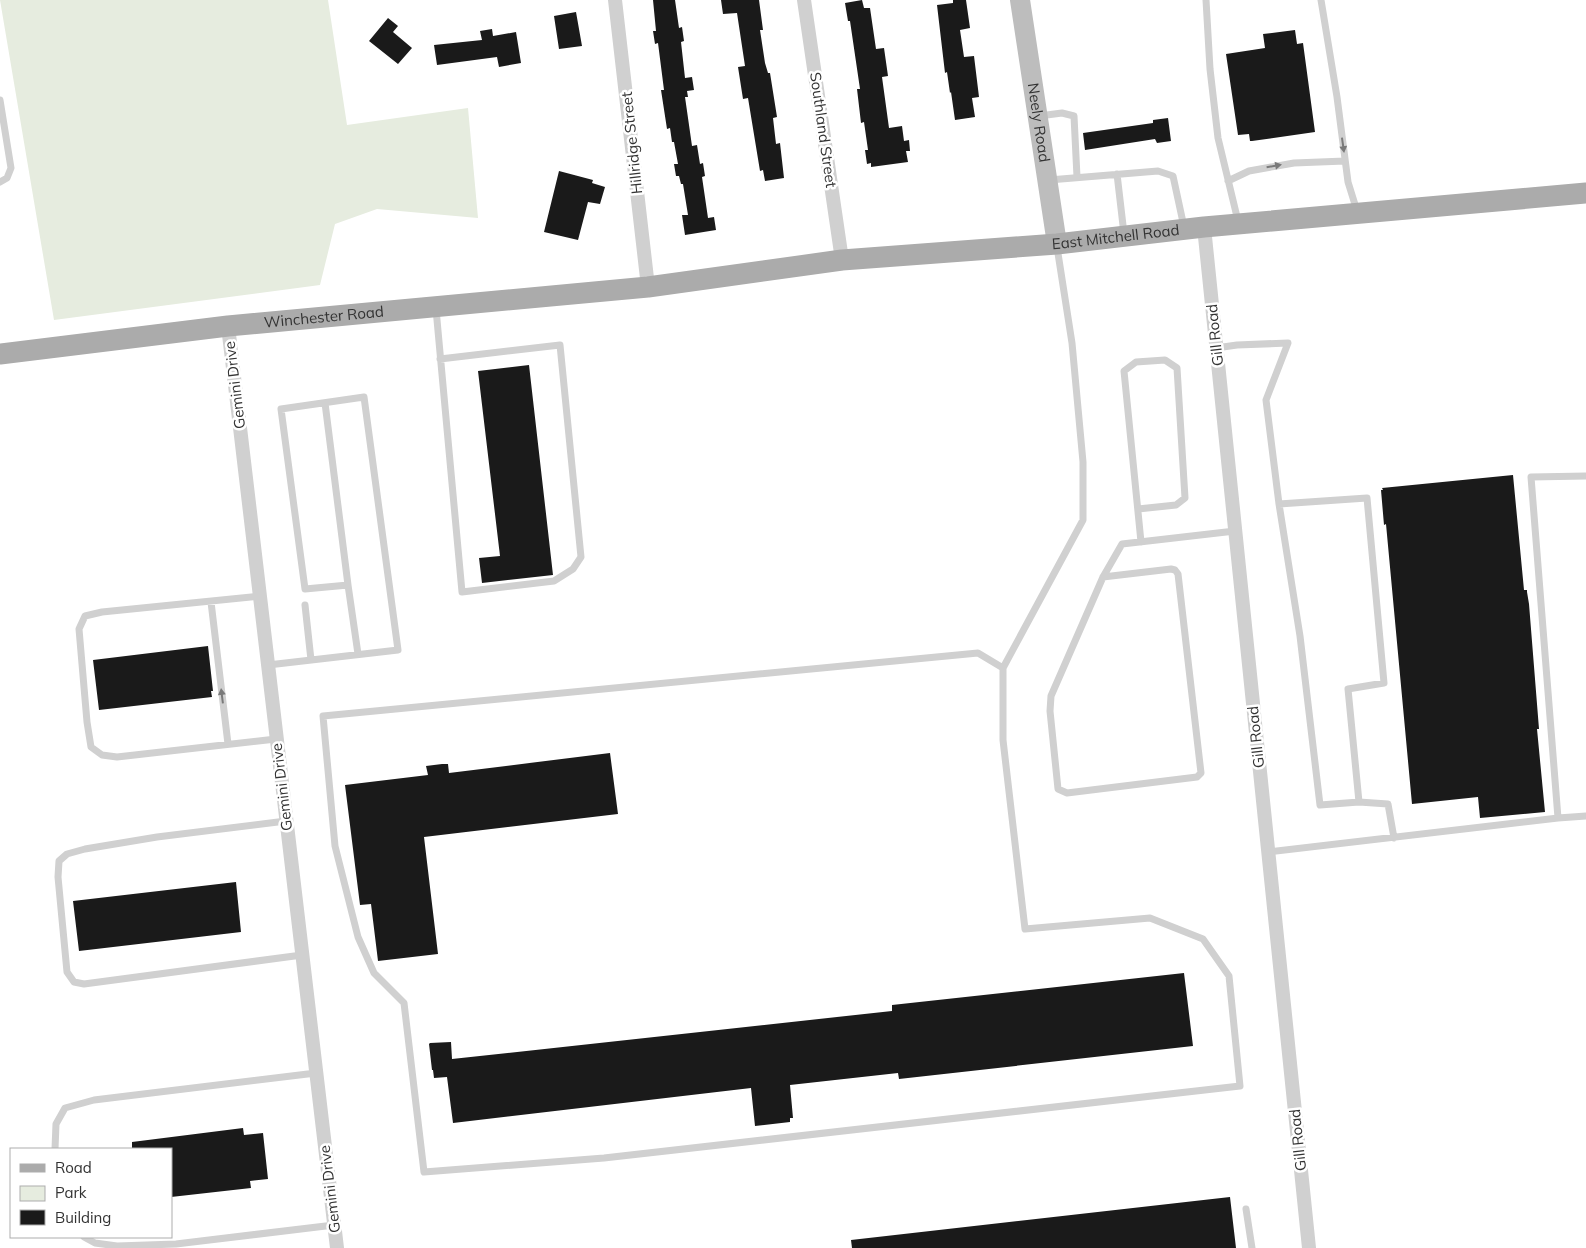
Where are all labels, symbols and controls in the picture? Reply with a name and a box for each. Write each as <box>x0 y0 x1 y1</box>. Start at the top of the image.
street label: Southland Street <box>806 71 841 189</box>
street label: Neely Road <box>1024 82 1054 163</box>
street label: Hillridge Street <box>617 91 646 195</box>
one-way arrow <box>1339 137 1347 153</box>
one-way arrow <box>1267 162 1283 170</box>
street label: East Mitchell Road <box>1051 220 1180 253</box>
street label: Winchester Road <box>263 302 385 332</box>
street label: Gill Road <box>1202 303 1227 367</box>
street label: Gemini Drive <box>220 340 249 430</box>
one-way arrow <box>218 687 226 703</box>
street label: Gill Road <box>1243 705 1268 769</box>
street label: Gemini Drive <box>267 742 296 832</box>
street label: Gill Road <box>1285 1108 1310 1172</box>
street label: Gemini Drive <box>315 1144 344 1234</box>
legend <box>10 1148 172 1238</box>
text: Road <box>55 1158 92 1177</box>
text: Park <box>55 1183 87 1202</box>
text: Building <box>55 1208 111 1227</box>

